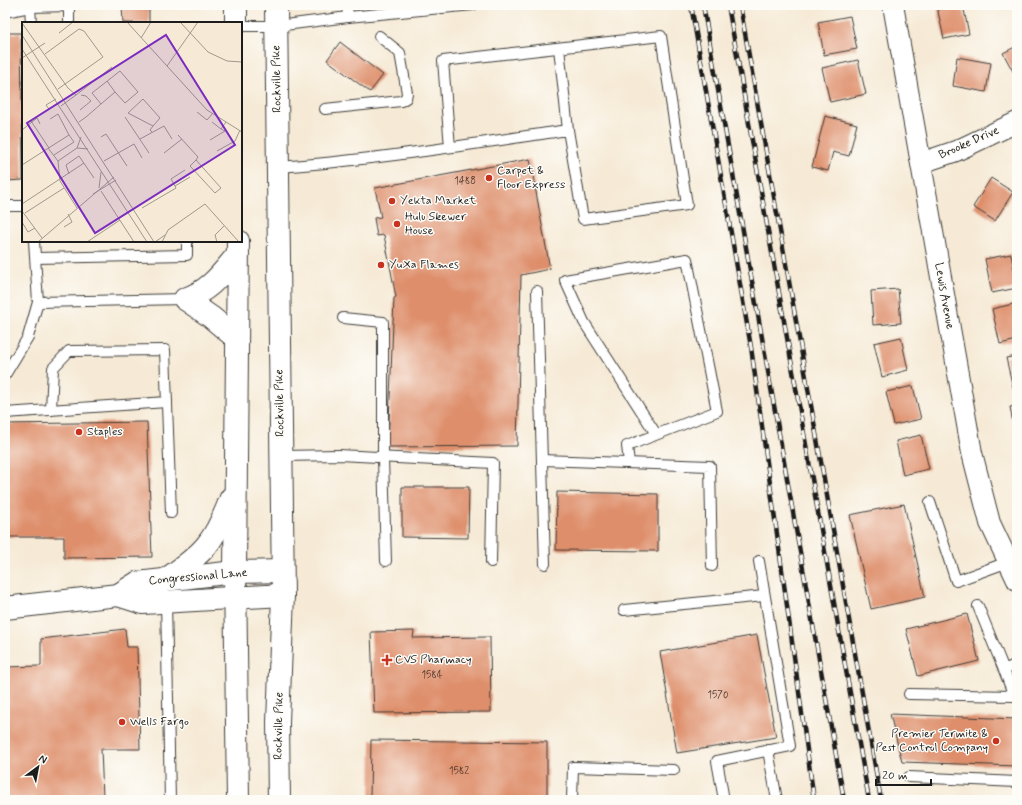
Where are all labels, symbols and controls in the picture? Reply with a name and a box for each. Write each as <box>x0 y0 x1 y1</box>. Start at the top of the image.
inset map <box>22 22 242 242</box>
street label: Rockville Pike <box>268 45 286 113</box>
street label: Brooke Drive <box>936 123 1002 163</box>
place label: Carpet & Floor Express <box>497 163 565 193</box>
marker: Carpet & Floor Express <box>484 173 494 183</box>
house number: 1488 <box>454 175 476 188</box>
place label: Yekta Market <box>400 193 476 209</box>
marker: Yekta Market <box>387 196 397 206</box>
place label: Hulu Skewer House <box>405 209 467 239</box>
marker: Hulu Skewer House <box>392 219 402 229</box>
place label: YuXa Flames <box>389 257 459 273</box>
marker: YuXa Flames <box>376 260 386 270</box>
street label: Lewis Avenue <box>930 261 958 331</box>
street label: Rockville Pike <box>271 369 289 437</box>
place label: Staples <box>87 424 123 440</box>
marker: Staples <box>74 427 84 437</box>
street label: Congressional Lane <box>148 565 248 589</box>
place label: CVS Pharmacy <box>395 652 472 668</box>
marker: CVS Pharmacy <box>382 655 392 665</box>
house number: 1584 <box>421 669 443 682</box>
house number: 1570 <box>708 689 729 702</box>
street label: Rockville Pike <box>270 692 288 760</box>
place label: Wells Fargo <box>130 714 189 730</box>
marker: Wells Fargo <box>117 717 127 727</box>
place label: Premier Termite & Pest Control Company <box>875 726 988 756</box>
marker: Premier Termite & Pest Control Company <box>991 736 1001 746</box>
north arrow <box>18 747 58 787</box>
text: N <box>36 751 50 767</box>
scale bar <box>876 761 931 787</box>
house number: 1582 <box>449 765 469 778</box>
text: 20 m <box>882 768 908 784</box>

